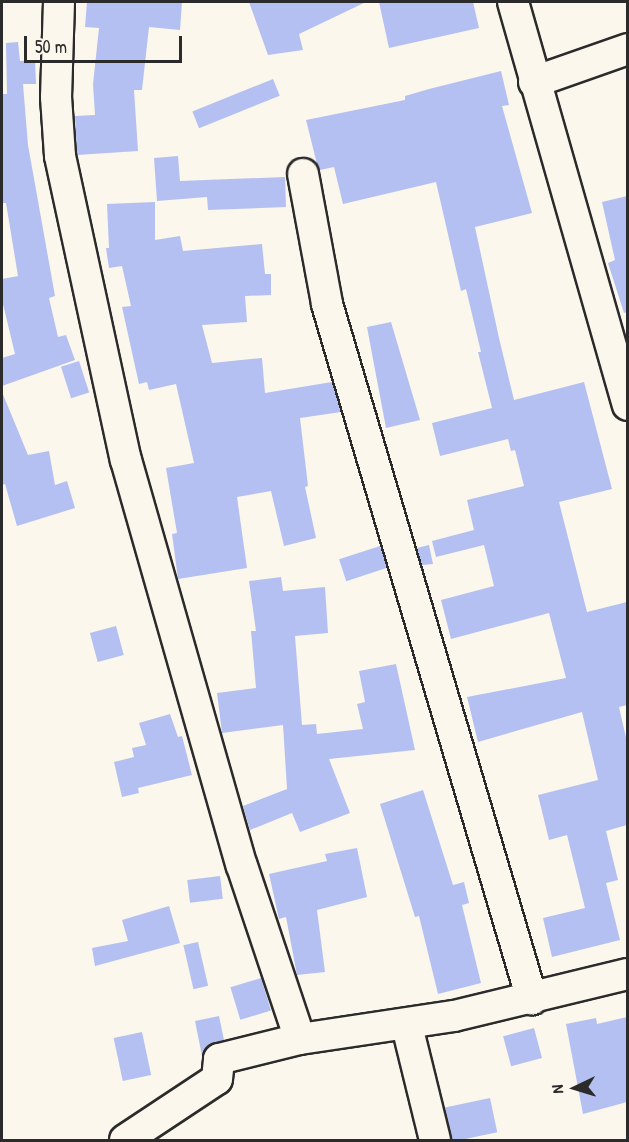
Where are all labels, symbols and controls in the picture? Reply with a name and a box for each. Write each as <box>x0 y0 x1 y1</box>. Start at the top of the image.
scale bar <box>27 24 184 62</box>
text: 50 m <box>35 34 67 59</box>
north arrow <box>545 1058 605 1118</box>
text: N <box>546 1084 568 1094</box>

